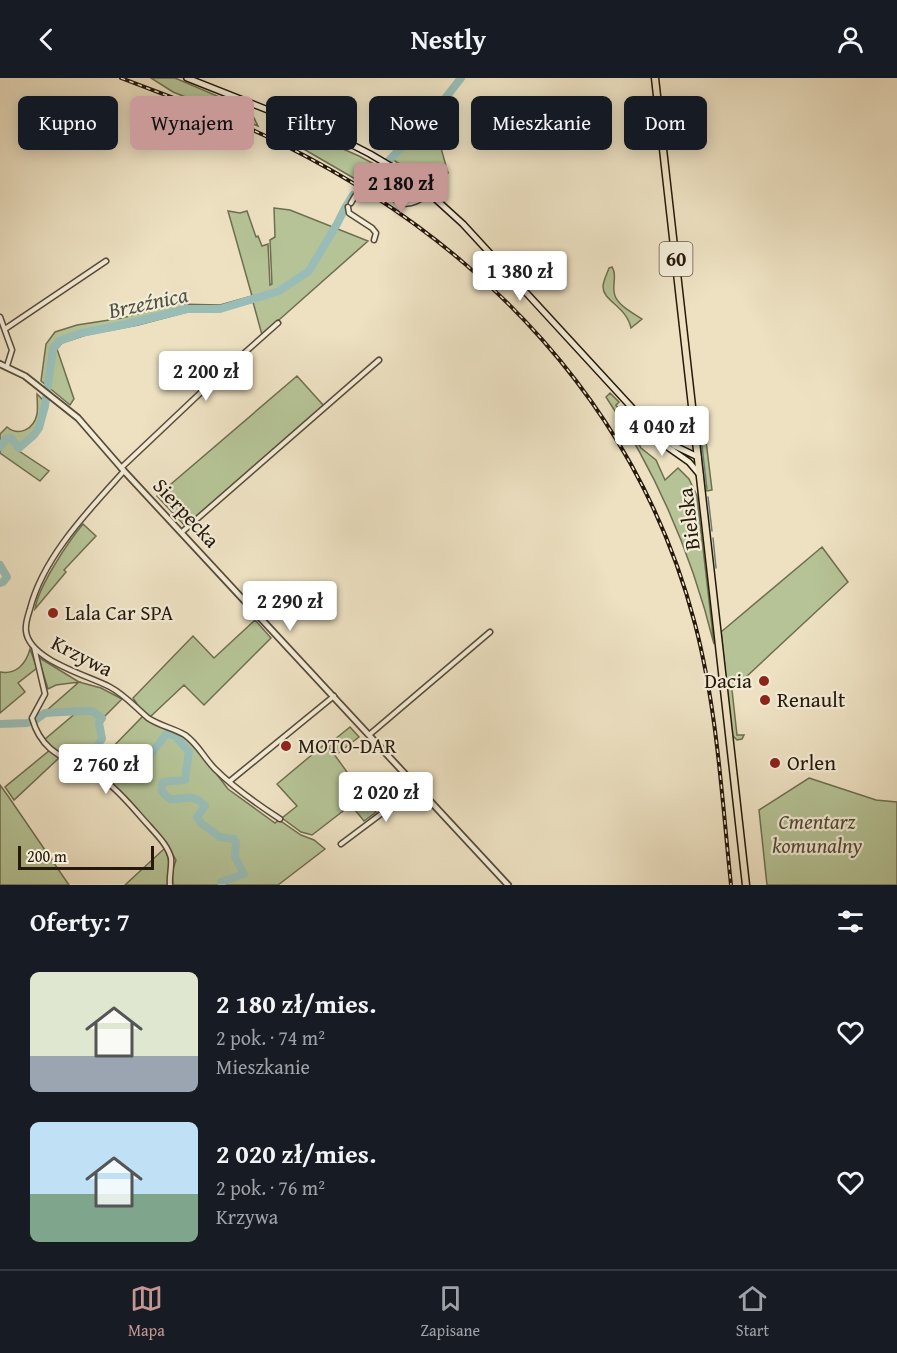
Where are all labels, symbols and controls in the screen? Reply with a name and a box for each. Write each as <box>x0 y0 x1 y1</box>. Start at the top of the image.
text: Nestly <box>411 19 486 59</box>
icon: back <box>30 23 63 56</box>
icon: person <box>834 23 867 56</box>
chip: Kupno <box>18 96 118 150</box>
chip: Wynajem <box>130 96 254 150</box>
chip: Filtry <box>266 96 357 150</box>
chip: Nowe <box>369 96 459 150</box>
chip: Mieszkanie <box>471 96 612 150</box>
chip: Dom <box>624 96 707 150</box>
pin: 2 180 zł <box>339 163 463 214</box>
text: 2 180 zł <box>368 168 434 197</box>
road number: 60 <box>660 242 692 276</box>
pin: 1 380 zł <box>458 251 582 302</box>
text: 1 380 zł <box>487 256 553 285</box>
water label: Brzeźnica <box>104 278 191 326</box>
pin: 2 200 zł <box>144 351 268 402</box>
text: 2 200 zł <box>173 356 239 385</box>
pin: 4 040 zł <box>600 406 724 457</box>
text: 4 040 zł <box>629 411 695 440</box>
street label: Sierpecka <box>146 471 227 555</box>
street label: Bielska <box>669 486 708 552</box>
pin: 2 290 zł <box>228 581 352 632</box>
text: 2 290 zł <box>257 586 323 615</box>
place label: Lala Car SPA <box>65 597 174 628</box>
marker: Lala Car SPA <box>46 606 60 620</box>
street label: Krzywa <box>46 627 118 684</box>
place label: Dacia <box>704 665 752 696</box>
marker: Dacia <box>757 674 771 688</box>
place label: Renault <box>777 684 846 715</box>
marker: Renault <box>758 693 772 707</box>
place label: MOTO-DAR <box>298 730 398 761</box>
marker: MOTO-DAR <box>279 739 293 753</box>
pin: 2 760 zł <box>44 744 168 795</box>
place label: Orlen <box>787 747 836 778</box>
text: 2 760 zł <box>73 749 139 778</box>
marker: Orlen <box>768 756 782 770</box>
pin: 2 020 zł <box>324 772 448 823</box>
text: 2 020 zł <box>353 777 419 806</box>
park label: Cmentarz komunalny <box>772 806 862 861</box>
scale bar <box>18 843 154 870</box>
text: 200 m <box>27 844 67 868</box>
text: Oferty: 7 <box>30 902 130 941</box>
icon: filters <box>834 905 867 938</box>
text: 2 180 zł/mies. <box>216 984 376 1023</box>
icon: home <box>78 996 150 1068</box>
icon: heart <box>834 1016 867 1049</box>
text: 2 pok. · 74 m² <box>216 1023 325 1052</box>
text: Mieszkanie <box>216 1052 310 1081</box>
text: 2 020 zł/mies. <box>216 1134 376 1173</box>
icon: home <box>78 1146 150 1218</box>
icon: heart <box>834 1166 867 1199</box>
text: 2 pok. · 76 m² <box>216 1173 325 1202</box>
text: Krzywa <box>216 1202 278 1231</box>
tab: Mapa <box>128 1282 165 1342</box>
tab: Zapisane <box>421 1282 480 1342</box>
tab: Start <box>736 1282 769 1342</box>

